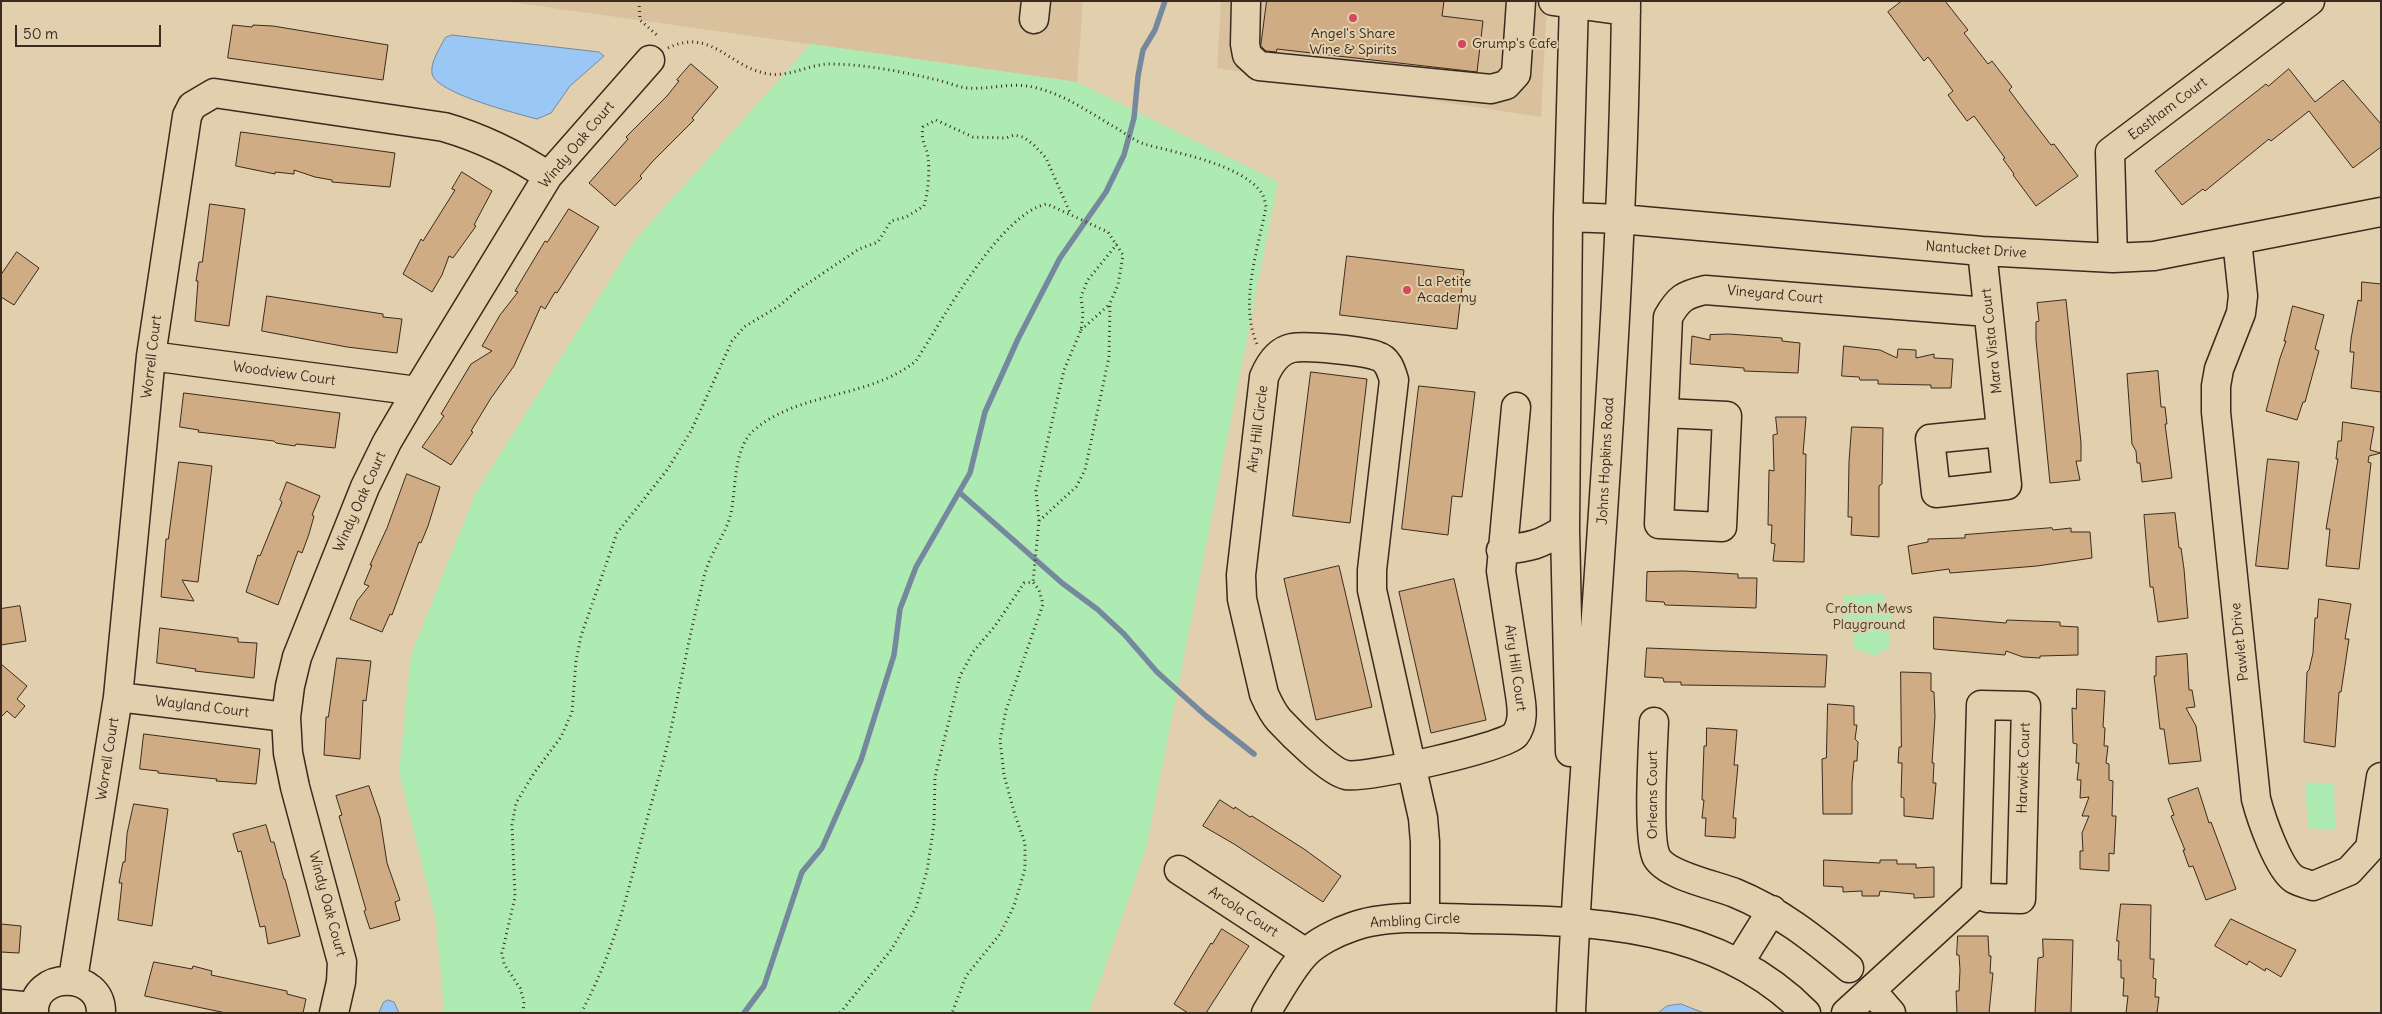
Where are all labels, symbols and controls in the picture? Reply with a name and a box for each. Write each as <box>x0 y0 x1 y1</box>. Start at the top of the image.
marker: Angel's Share Wine & Spirits <box>1347 12 1359 24</box>
scale bar <box>18 15 164 47</box>
text: 50 m <box>23 24 58 43</box>
place label: Angel's Share Wine & Spirits <box>1309 26 1397 58</box>
place label: Grump's Cafe <box>1472 36 1557 52</box>
marker: Grump's Cafe <box>1456 38 1468 50</box>
street label: Eastham Court <box>2125 74 2211 144</box>
street label: Windy Oak Court <box>536 98 618 192</box>
street label: Nantucket Drive <box>1925 238 2027 262</box>
place label: La Petite Academy <box>1417 274 1477 306</box>
street label: Vineyard Court <box>1726 282 1824 308</box>
marker: La Petite Academy <box>1401 284 1413 296</box>
street label: Mara Vista Court <box>1978 287 2006 395</box>
street label: Worrell Court <box>139 314 165 400</box>
street label: Woodview Court <box>232 358 336 390</box>
street label: Airy Hill Circle <box>1244 384 1272 474</box>
street label: Johns Hopkins Road <box>1594 397 1618 525</box>
street label: Windy Oak Court <box>330 449 390 555</box>
park label: Crofton Mews Playground <box>1825 601 1913 634</box>
street label: Pawlet Drive <box>2228 602 2252 682</box>
street label: Airy Hill Court <box>1501 624 1529 712</box>
street label: Wayland Court <box>154 693 250 721</box>
street label: Worrell Court <box>93 716 123 802</box>
street label: Harwick Court <box>2014 722 2034 814</box>
street label: Orleans Court <box>1645 751 1661 839</box>
street label: Windy Oak Court <box>305 850 349 958</box>
street label: Arcola Court <box>1205 883 1281 941</box>
street label: Ambling Circle <box>1369 910 1461 932</box>

